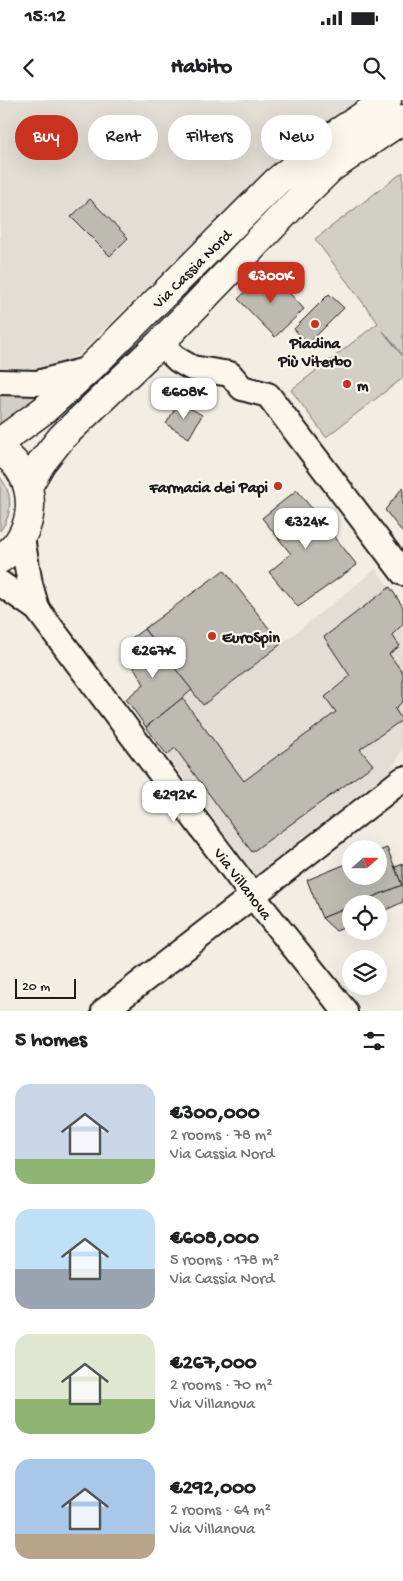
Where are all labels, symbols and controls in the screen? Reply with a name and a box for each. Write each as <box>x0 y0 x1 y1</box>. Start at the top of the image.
text: 15:12 <box>25 6 66 29</box>
icon: back <box>15 54 43 82</box>
icon: search <box>360 54 388 82</box>
text: Habito <box>171 55 232 81</box>
chip: Buy <box>15 115 78 160</box>
chip: Rent <box>88 115 158 160</box>
chip: Filters <box>168 115 251 160</box>
chip: New <box>261 115 332 160</box>
street label: Via Cassia Nord <box>149 226 238 315</box>
pin: €300K <box>236 262 306 304</box>
text: €300K <box>249 268 293 287</box>
marker: Piadina Più Viterbo <box>309 318 321 330</box>
place label: Piadina Più Viterbo <box>277 336 352 373</box>
pin: €608K <box>149 378 219 420</box>
marker: m <box>341 378 353 390</box>
place label: m <box>357 378 369 397</box>
text: €608K <box>162 384 206 403</box>
place label: Farmacia dei Papi <box>148 480 269 499</box>
marker: Farmacia dei Papi <box>272 480 284 492</box>
pin: €324K <box>271 508 341 550</box>
text: €324K <box>285 514 327 533</box>
marker: EuroSpin <box>206 630 218 642</box>
place label: EuroSpin <box>222 630 280 649</box>
pin: €267K <box>118 636 188 679</box>
text: €267K <box>132 643 174 662</box>
pin: €292K <box>139 780 209 823</box>
text: €292K <box>153 787 195 806</box>
north arrow <box>342 840 388 885</box>
map controls <box>342 840 387 995</box>
street label: Via Villanova <box>207 845 275 926</box>
button: locate <box>342 895 387 940</box>
button: layers <box>342 950 387 995</box>
scale bar <box>15 976 76 999</box>
text: 20 m <box>22 979 50 996</box>
icon: filters <box>360 1027 388 1055</box>
text: 5 homes <box>15 1029 87 1054</box>
text: €300,000 <box>170 1102 260 1127</box>
icon: home <box>55 1104 115 1164</box>
text: 2 rooms · 78 m² <box>170 1127 272 1146</box>
text: Via Cassia Nord <box>170 1146 274 1165</box>
text: €608,000 <box>170 1227 259 1252</box>
icon: home <box>55 1229 115 1289</box>
text: 5 rooms · 178 m² <box>170 1252 279 1271</box>
text: Via Cassia Nord <box>170 1271 274 1290</box>
text: €267,000 <box>170 1352 257 1377</box>
icon: home <box>55 1354 115 1414</box>
text: 2 rooms · 70 m² <box>170 1377 273 1396</box>
text: Via Villanova <box>170 1396 255 1415</box>
text: €292,000 <box>170 1477 256 1502</box>
icon: home <box>55 1479 115 1539</box>
text: 2 rooms · 64 m² <box>170 1502 271 1521</box>
text: Via Villanova <box>170 1521 255 1540</box>

